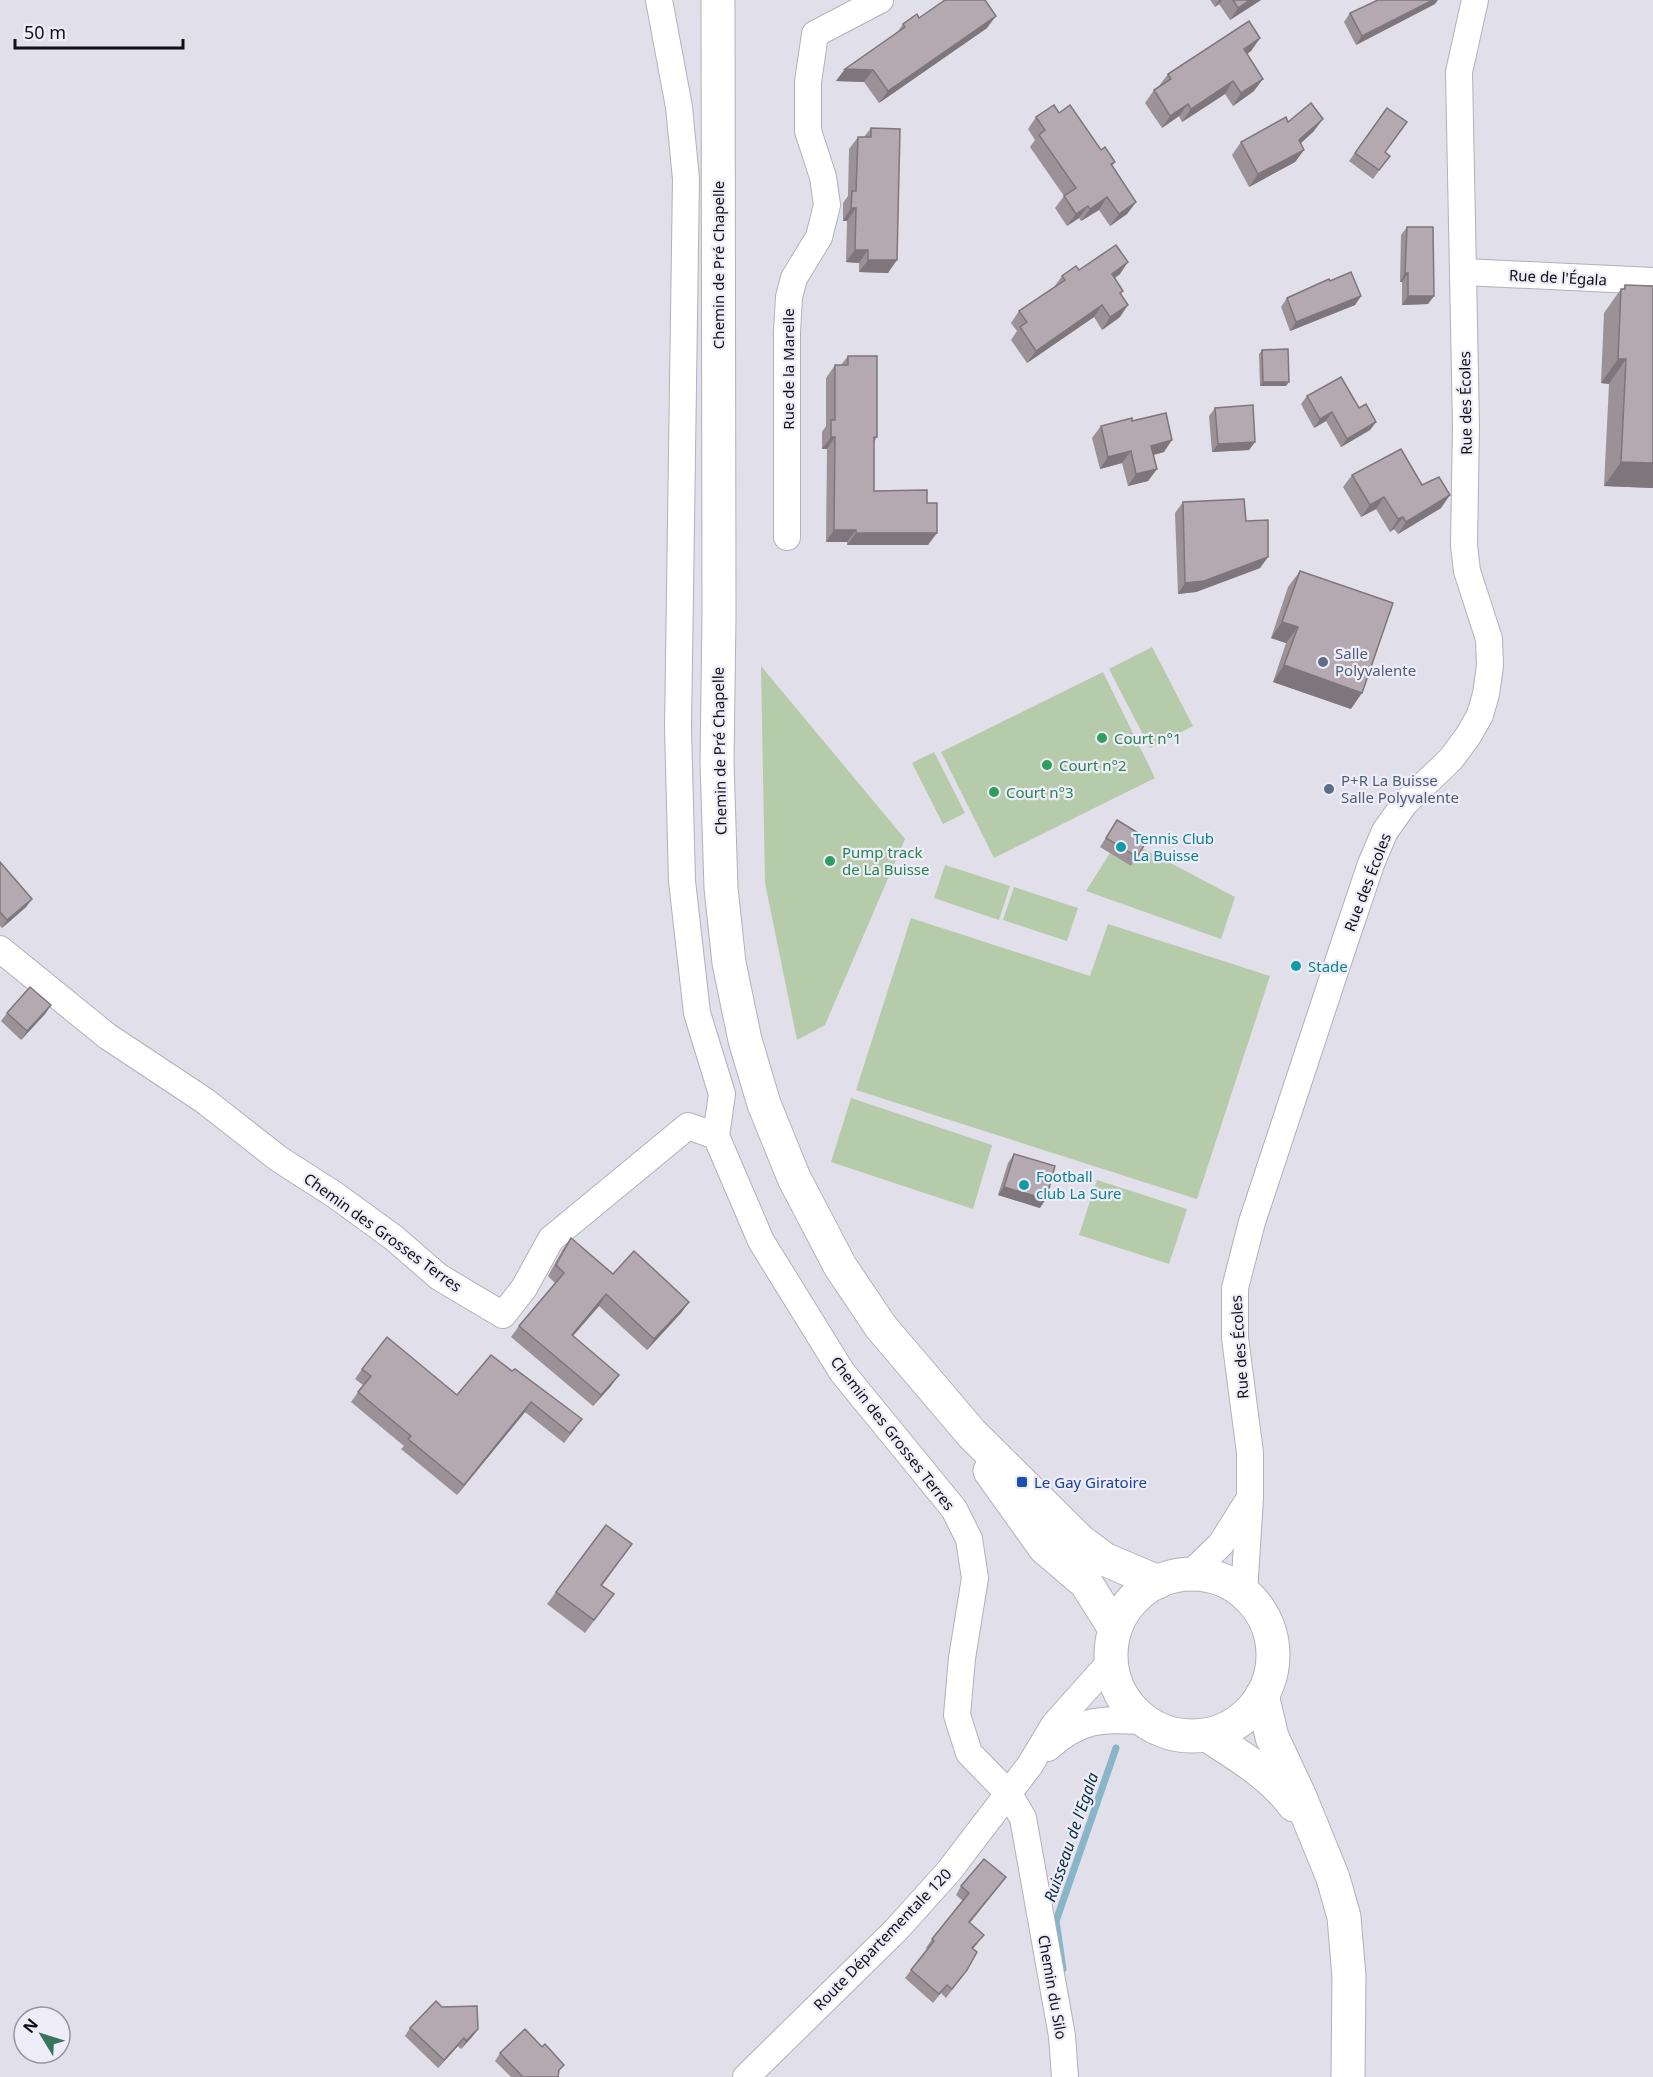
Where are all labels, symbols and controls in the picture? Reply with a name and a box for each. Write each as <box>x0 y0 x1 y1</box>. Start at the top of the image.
scale bar <box>15 12 183 50</box>
text: 50 m <box>24 20 66 44</box>
street label: Chemin de Pré Chapelle <box>708 181 728 349</box>
street label: Rue de l'Égala <box>1509 264 1607 290</box>
street label: Rue de la Marelle <box>778 308 798 430</box>
street label: Rue des Écoles <box>1454 351 1476 455</box>
place label: Salle Polyvalente <box>1335 643 1416 680</box>
marker: Salle Polyvalente <box>1316 655 1330 669</box>
street label: Chemin de Pré Chapelle <box>708 667 730 835</box>
place label: Court n°1 <box>1114 728 1182 748</box>
marker: Court n°1 <box>1095 731 1109 745</box>
place label: Court n°2 <box>1059 755 1127 775</box>
marker: Court n°2 <box>1040 758 1054 772</box>
place label: P+R La Buisse Salle Polyvalente <box>1341 770 1459 807</box>
place label: Court n°3 <box>1006 782 1074 802</box>
marker: P+R La Buisse Salle Polyvalente <box>1322 782 1336 796</box>
marker: Court n°3 <box>987 785 1001 799</box>
place label: Tennis Club La Buisse <box>1133 828 1214 865</box>
street label: Rue des Écoles <box>1339 830 1395 934</box>
marker: Tennis Club La Buisse <box>1114 840 1128 854</box>
place label: Pump track de La Buisse <box>842 842 929 879</box>
marker: Pump track de La Buisse <box>823 854 837 868</box>
place label: Stade <box>1308 956 1348 976</box>
marker: Stade <box>1289 959 1303 973</box>
place label: Football club La Sure <box>1036 1166 1122 1203</box>
street label: Chemin des Grosses Terres <box>300 1168 466 1296</box>
marker: Football club La Sure <box>1017 1178 1031 1192</box>
street label: Rue des Écoles <box>1225 1294 1253 1400</box>
street label: Chemin des Grosses Terres <box>827 1352 959 1514</box>
place label: Le Gay Giratoire <box>1034 1472 1147 1492</box>
marker: Le Gay Giratoire <box>1015 1475 1029 1489</box>
water label: Ruisseau de l'Egala <box>1039 1769 1103 1905</box>
street label: Route Départementale 120 <box>809 1864 955 2014</box>
street label: Chemin du Silo <box>1034 1933 1072 2041</box>
north arrow <box>12 2005 72 2065</box>
text: N <box>18 2014 43 2038</box>

